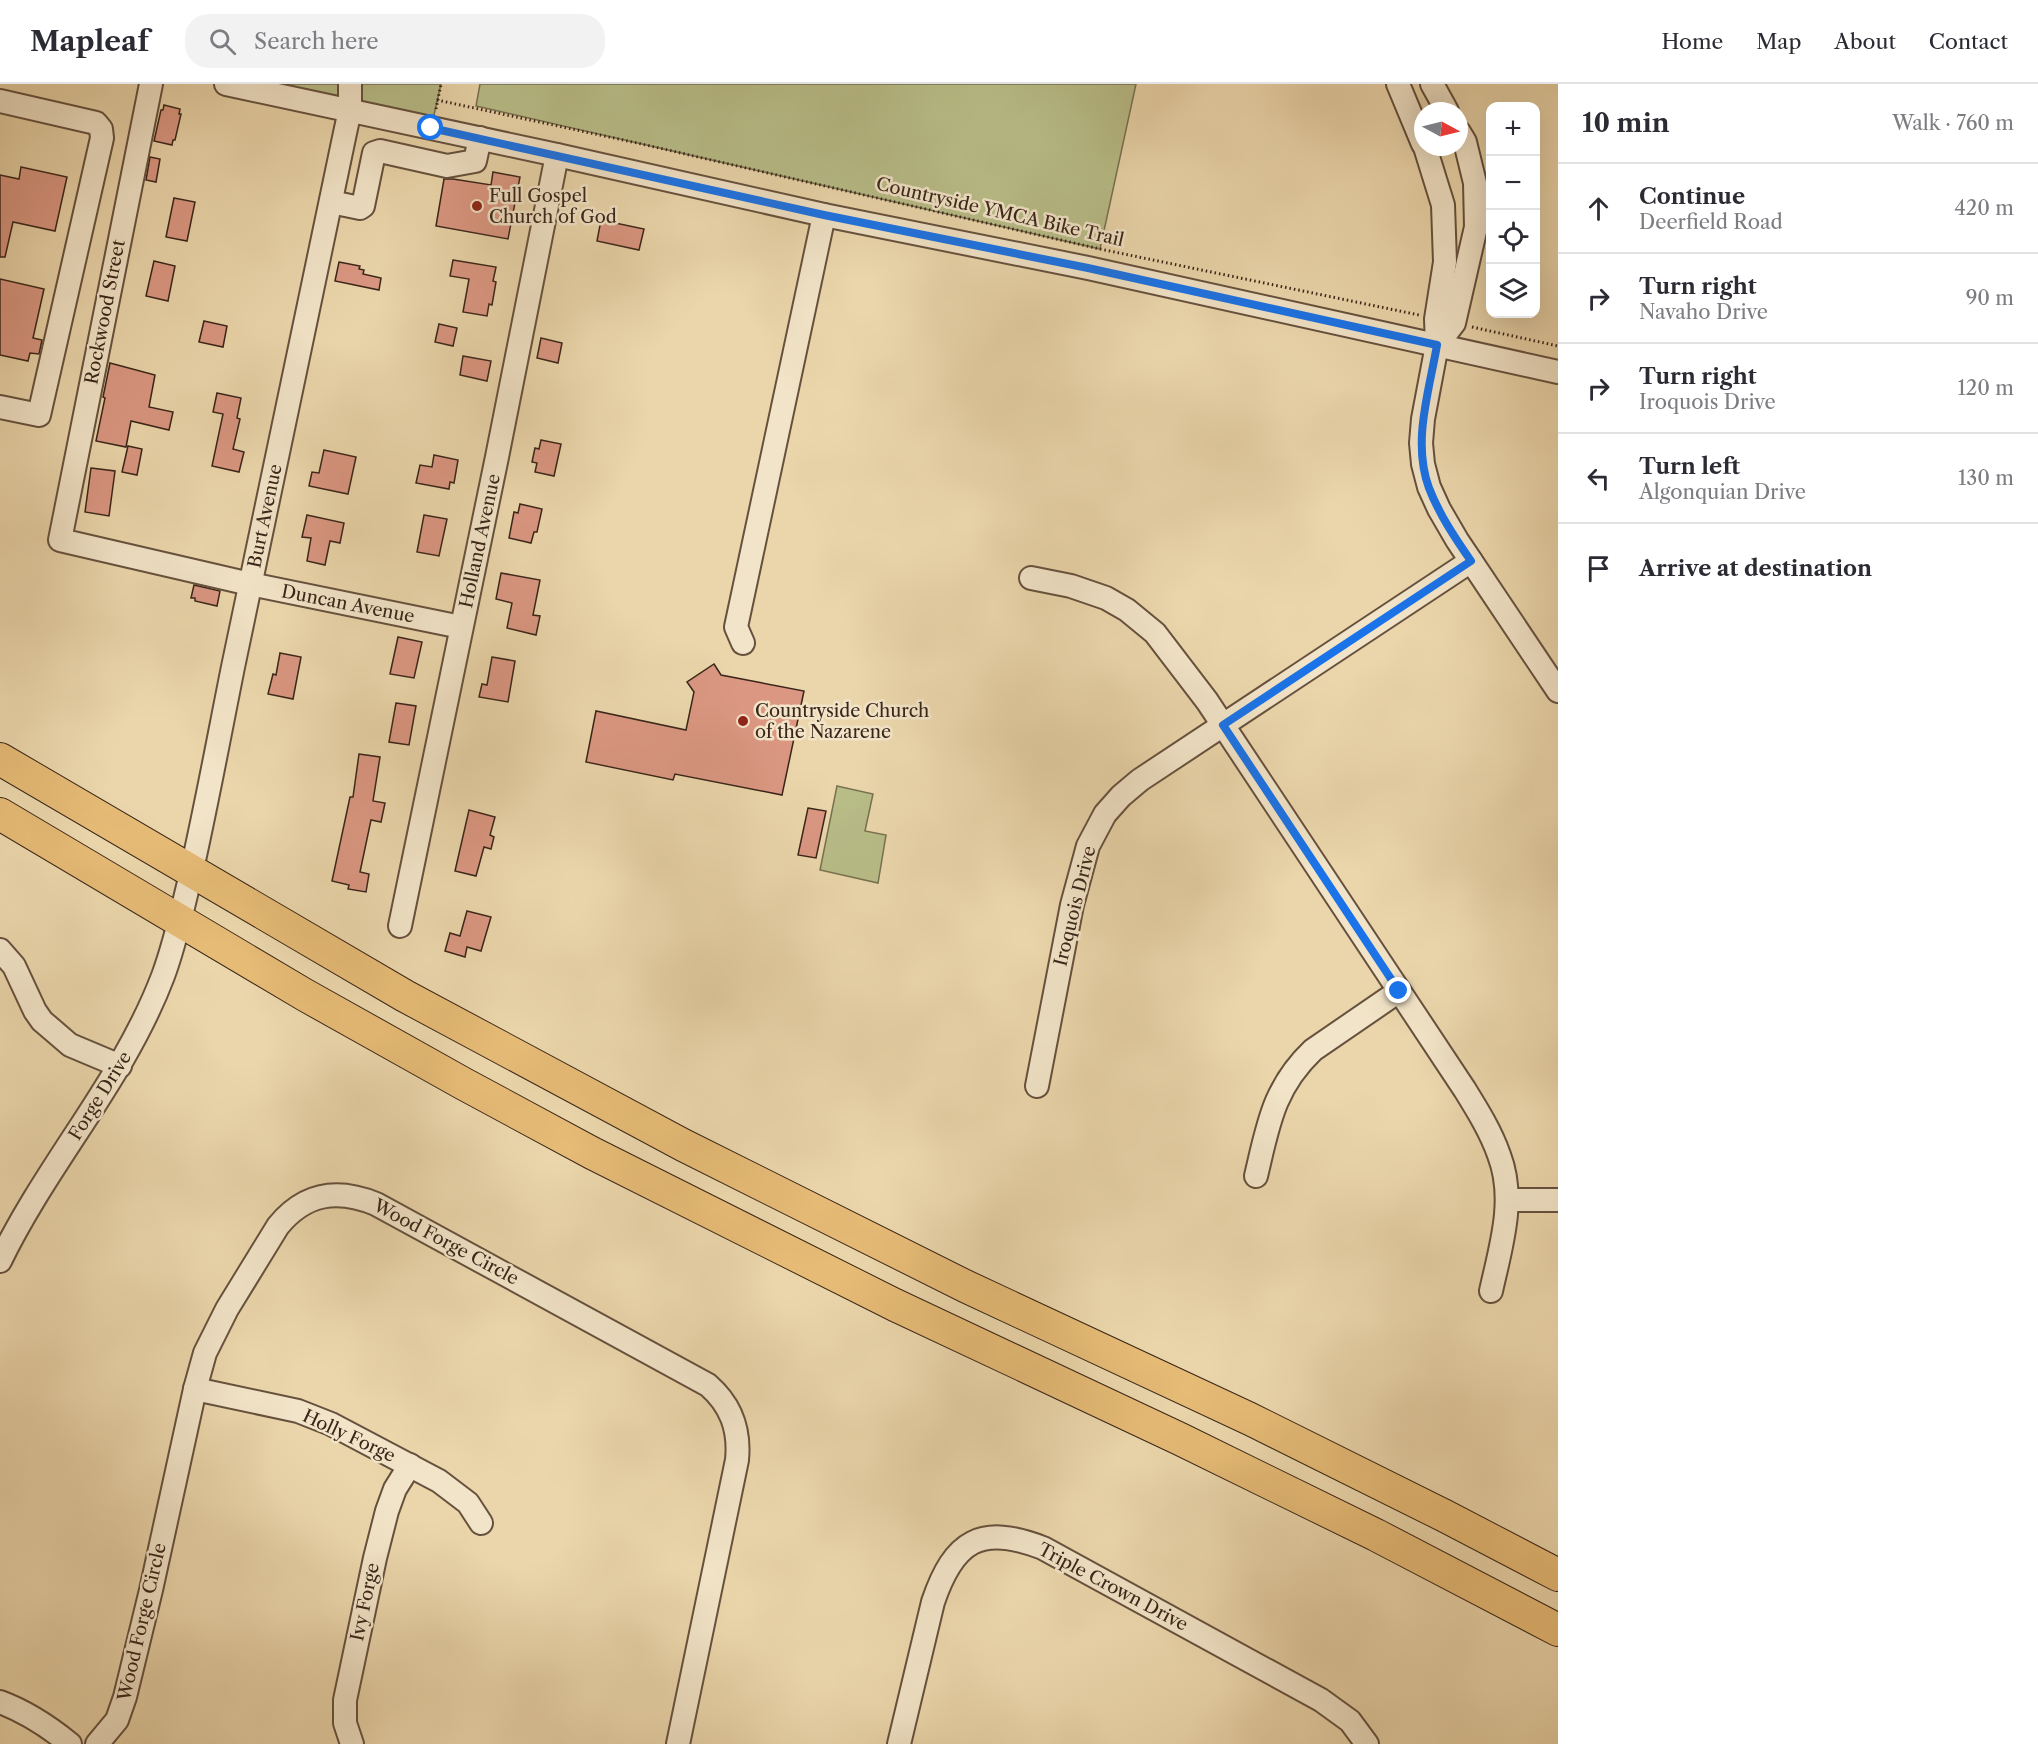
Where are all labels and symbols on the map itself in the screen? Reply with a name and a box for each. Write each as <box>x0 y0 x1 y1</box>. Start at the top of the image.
north arrow <box>1414 102 1468 156</box>
route start <box>417 114 443 140</box>
street label: Countryside YMCA Bike Trail <box>874 173 1126 251</box>
place label: Full Gospel Church of God <box>489 185 617 228</box>
marker: Full Gospel Church of God <box>470 199 484 213</box>
street label: Rockwood Street <box>80 237 130 386</box>
street label: Burt Avenue <box>243 462 287 570</box>
street label: Holland Avenue <box>455 472 505 610</box>
street label: Duncan Avenue <box>280 580 416 628</box>
place label: Countryside Church of the Nazarene <box>755 700 929 743</box>
marker: Countryside Church of the Nazarene <box>736 714 750 728</box>
street label: Iroquois Drive <box>1049 844 1101 968</box>
route end <box>1385 977 1411 1003</box>
street label: Forge Drive <box>64 1048 136 1144</box>
street label: Wood Forge Circle <box>369 1194 522 1290</box>
street label: Holly Forge <box>299 1405 399 1467</box>
street label: Triple Crown Drive <box>1034 1538 1192 1636</box>
street label: Wood Forge Circle <box>113 1541 171 1704</box>
street label: Ivy Forge <box>346 1561 384 1643</box>

